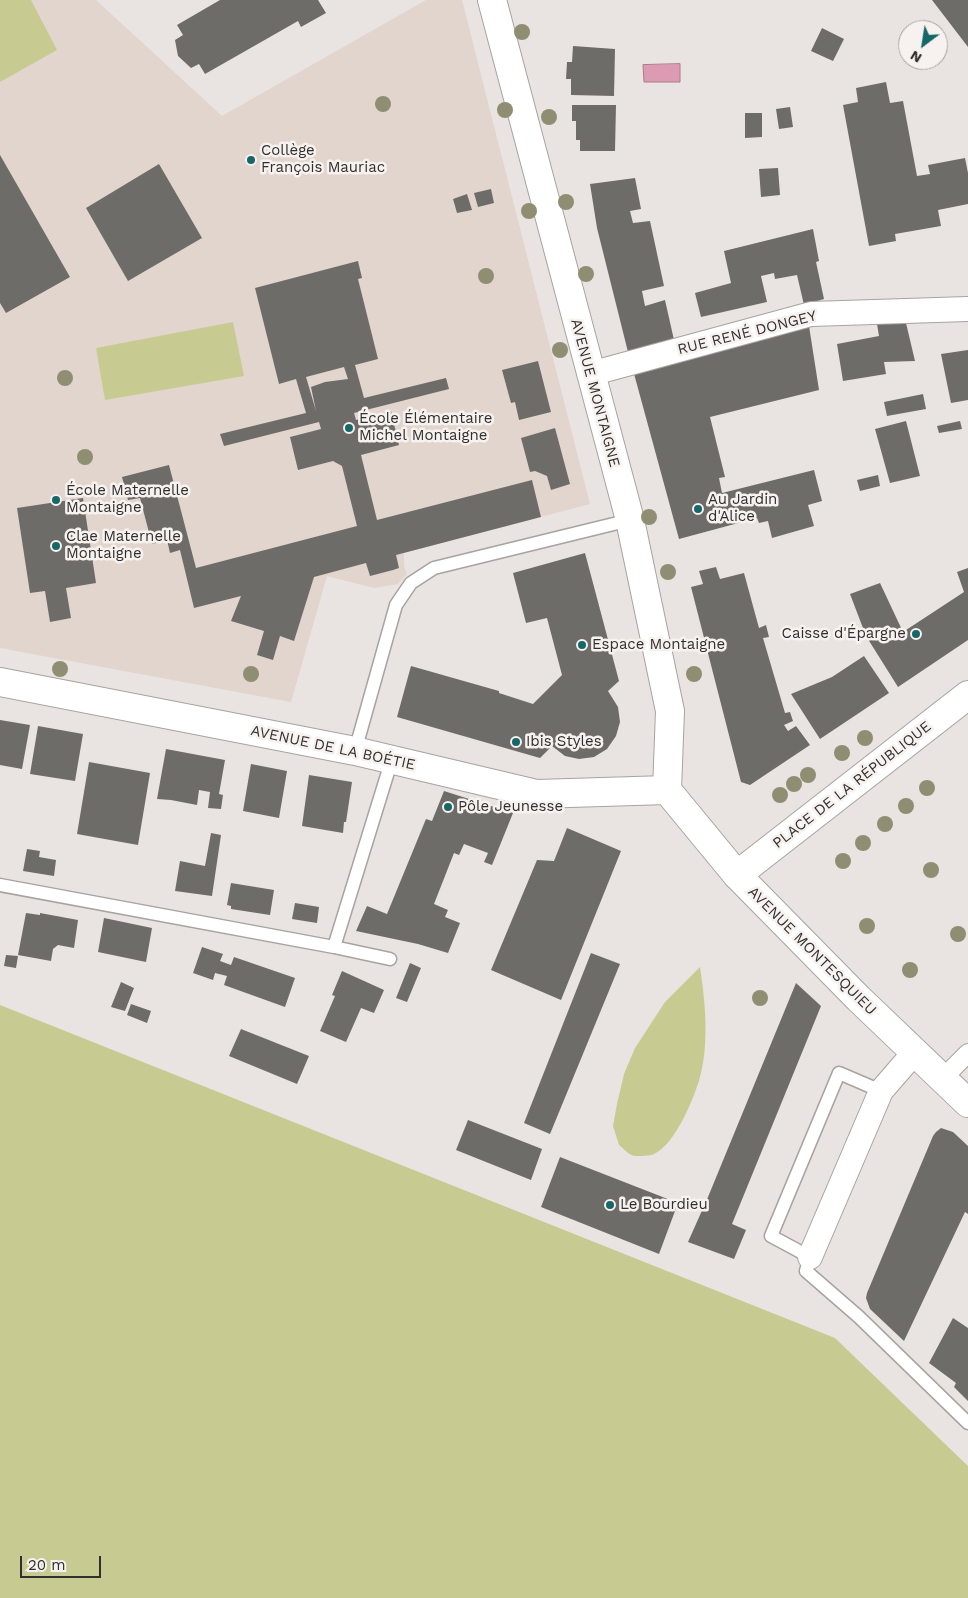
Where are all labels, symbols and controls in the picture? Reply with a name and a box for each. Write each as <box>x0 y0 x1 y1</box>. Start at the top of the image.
north arrow <box>898 20 948 70</box>
text: N <box>907 47 924 67</box>
place label: Collège François Mauriac <box>261 142 385 177</box>
marker: Collège François Mauriac <box>245 154 257 166</box>
street label: RUE RENÉ DONGEY <box>676 307 818 359</box>
street label: AVENUE MONTAIGNE <box>566 317 624 469</box>
place label: École Élémentaire Michel Montaigne <box>359 410 492 445</box>
marker: École Élémentaire Michel Montaigne <box>343 422 355 434</box>
place label: École Maternelle Montaigne <box>66 482 189 517</box>
place label: Au Jardin d'Alice <box>708 491 777 526</box>
marker: École Maternelle Montaigne <box>50 494 62 506</box>
marker: Au Jardin d'Alice <box>692 503 704 515</box>
place label: Clae Maternelle Montaigne <box>66 528 181 563</box>
marker: Clae Maternelle Montaigne <box>50 540 62 552</box>
place label: Caisse d'Épargne <box>782 625 906 643</box>
marker: Caisse d'Épargne <box>910 628 922 640</box>
place label: Espace Montaigne <box>592 636 725 654</box>
marker: Espace Montaigne <box>576 639 588 651</box>
street label: PLACE DE LA RÉPUBLIQUE <box>769 718 935 852</box>
street label: AVENUE DE LA BOÉTIE <box>249 722 417 774</box>
place label: Ibis Styles <box>526 733 602 751</box>
marker: Ibis Styles <box>510 736 522 748</box>
place label: Pôle Jeunesse <box>458 798 563 816</box>
marker: Pôle Jeunesse <box>442 801 454 813</box>
street label: AVENUE MONTESQUIEU <box>744 883 880 1019</box>
place label: Le Bourdieu <box>620 1196 708 1214</box>
marker: Le Bourdieu <box>604 1199 616 1211</box>
scale bar <box>22 1546 104 1578</box>
text: 20 m <box>28 1556 66 1574</box>

